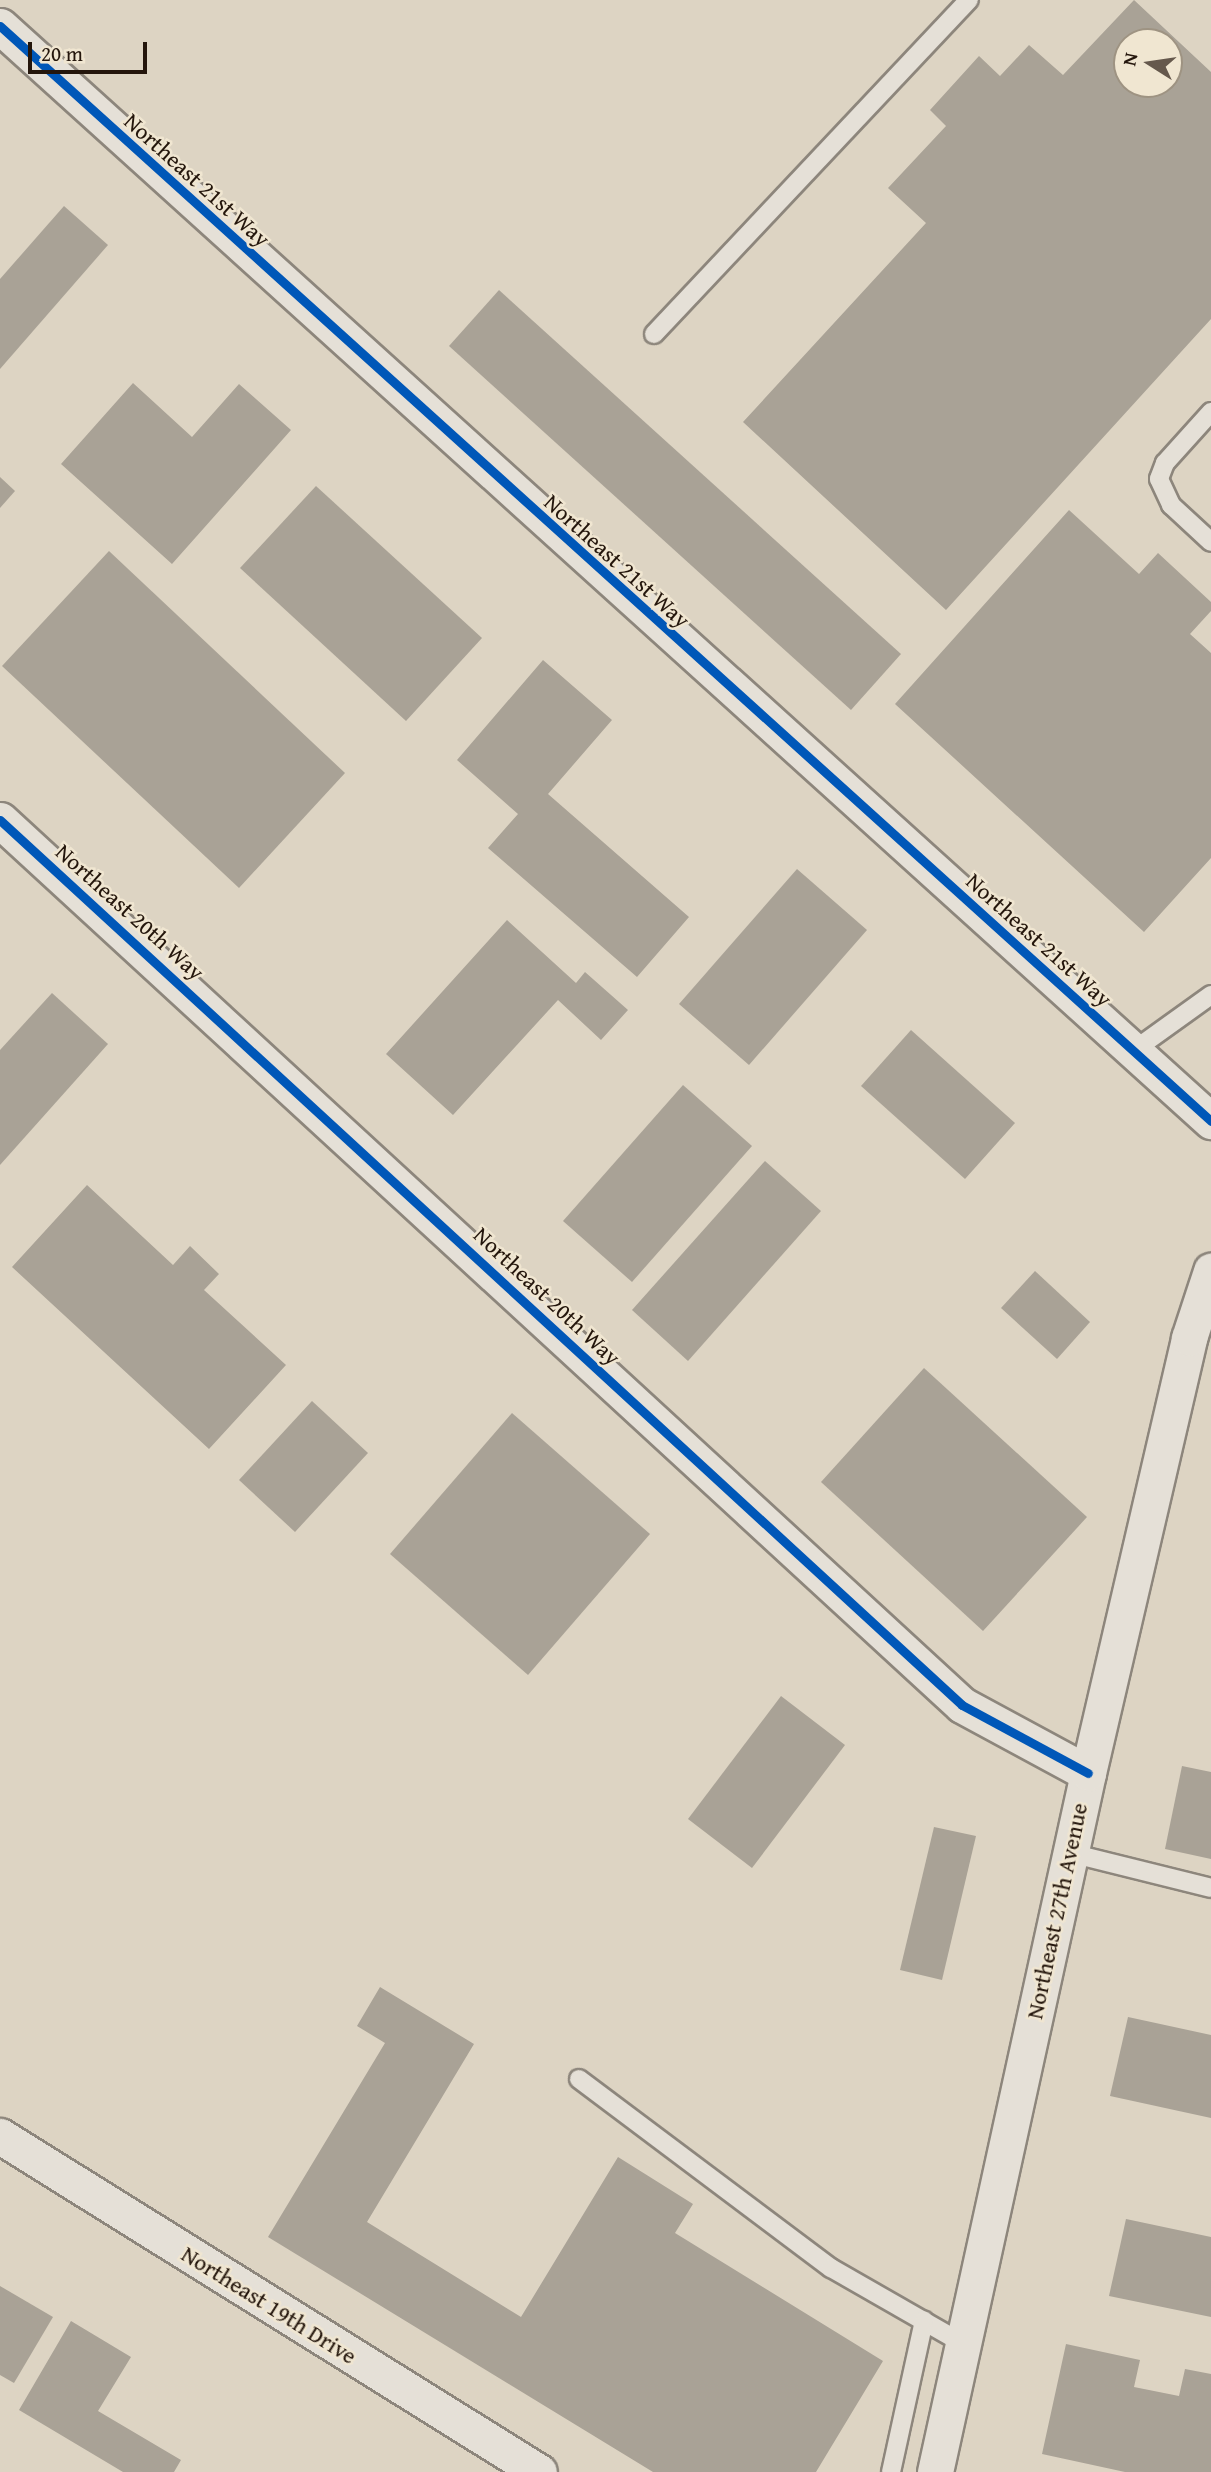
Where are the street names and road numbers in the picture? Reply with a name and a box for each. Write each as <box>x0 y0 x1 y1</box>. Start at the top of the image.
street label: Northeast 21st Way <box>118 107 276 253</box>
street label: Northeast 21st Way <box>538 488 696 634</box>
street label: Northeast 20th Way <box>50 838 210 986</box>
street label: Northeast 21st Way <box>960 867 1118 1013</box>
street label: Northeast 20th Way <box>468 1221 626 1371</box>
street label: Northeast 27th Avenue <box>1021 1800 1093 2022</box>
street label: Northeast 19th Drive <box>176 2240 362 2370</box>

